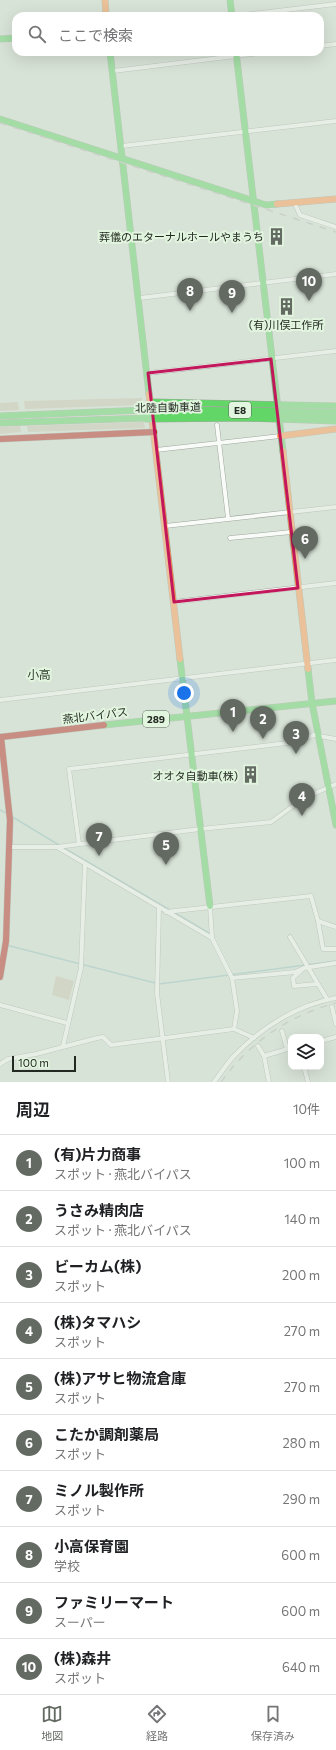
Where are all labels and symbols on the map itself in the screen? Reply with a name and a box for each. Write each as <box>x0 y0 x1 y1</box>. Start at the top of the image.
building icon: 葬儀のエターナルホールやまうち <box>267 226 287 246</box>
place label: 葬儀のエターナルホールやまうち <box>99 230 264 243</box>
pin: 10 <box>296 268 322 301</box>
pin: 8 <box>177 278 203 311</box>
pin: 9 <box>219 280 245 313</box>
building icon: (有)川俣工作所 <box>276 296 296 316</box>
place label: (有)川俣工作所 <box>249 318 324 331</box>
street label: 北陸自動車道 <box>135 400 201 414</box>
road number: E8 <box>229 402 251 418</box>
pin: 6 <box>292 526 318 559</box>
district label: 小高 <box>27 667 51 681</box>
your location <box>174 683 194 703</box>
pin: 1 <box>220 699 246 732</box>
street label: 燕北バイパス <box>62 705 128 725</box>
pin: 2 <box>250 706 276 739</box>
road number: 289 <box>143 711 169 727</box>
pin: 3 <box>283 721 309 754</box>
building icon: オオタ自動車(株) <box>241 765 261 785</box>
place label: オオタ自動車(株) <box>153 769 238 782</box>
pin: 4 <box>289 783 315 816</box>
pin: 7 <box>86 823 112 856</box>
pin: 5 <box>153 832 179 865</box>
scale bar <box>12 1054 76 1073</box>

